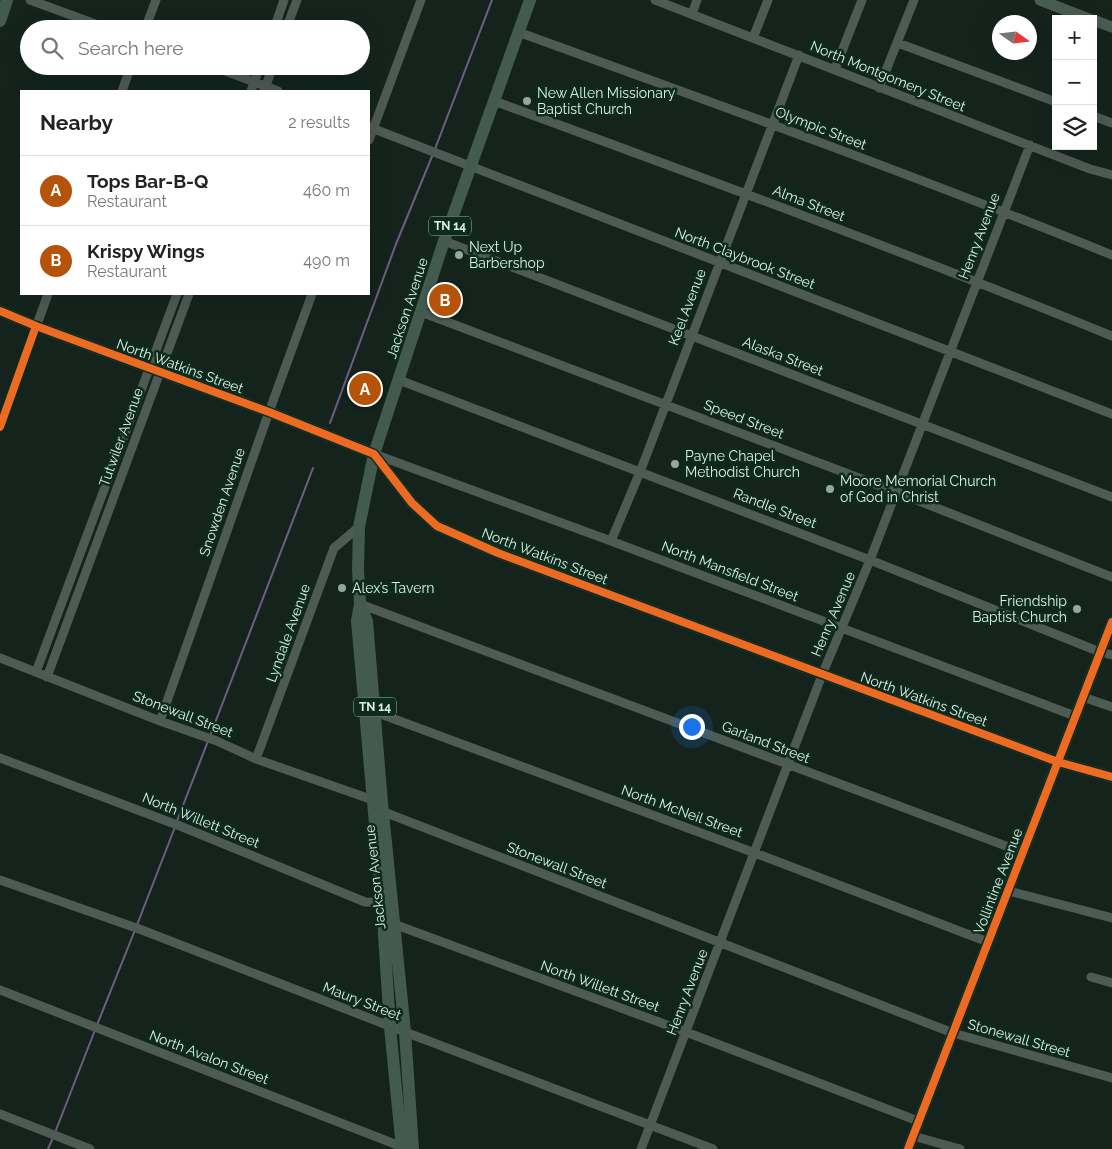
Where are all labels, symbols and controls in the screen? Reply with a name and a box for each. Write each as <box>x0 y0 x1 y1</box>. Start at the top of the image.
north arrow <box>992 15 1037 60</box>
map controls <box>1052 15 1097 150</box>
button: + <box>1052 15 1097 60</box>
search box <box>20 20 370 75</box>
icon: search <box>38 34 66 62</box>
text: Search here <box>78 37 184 59</box>
street label: North Montgomery Street <box>808 37 968 115</box>
button: − <box>1052 60 1097 105</box>
place label: New Allen Missionary Baptist Church <box>537 85 676 117</box>
marker: New Allen Missionary Baptist Church <box>521 95 533 107</box>
street label: Olympic Street <box>773 103 869 153</box>
button: layers <box>1052 105 1097 150</box>
text: Nearby <box>40 110 113 135</box>
text: 2 results <box>288 113 350 132</box>
text: Tops Bar-B-Q <box>87 170 208 192</box>
text: A <box>51 181 61 200</box>
text: 460 m <box>303 181 350 200</box>
street label: Alma Street <box>771 182 848 224</box>
street label: Henry Avenue <box>955 191 1003 281</box>
text: Restaurant <box>87 192 167 211</box>
road number: TN 14 <box>429 217 471 236</box>
street label: North Claybrook Street <box>673 224 817 292</box>
place label: Next Up Barbershop <box>469 239 545 271</box>
text: Krispy Wings <box>87 240 205 262</box>
marker: Next Up Barbershop <box>453 249 465 261</box>
text: B <box>51 251 61 270</box>
text: 490 m <box>303 251 350 270</box>
street label: Jackson Avenue <box>383 256 431 360</box>
text: Restaurant <box>87 262 167 281</box>
street label: Keel Avenue <box>665 266 709 348</box>
pin: B <box>429 281 461 319</box>
street label: Alaska Street <box>740 333 826 379</box>
street label: North Watkins Street <box>114 336 246 397</box>
pin: A <box>349 370 381 408</box>
street label: Tutwiler Avenue <box>96 386 146 488</box>
street label: Speed Street <box>702 396 787 442</box>
street label: Snowden Avenue <box>196 446 248 558</box>
place label: Payne Chapel Methodist Church <box>685 448 800 480</box>
marker: Payne Chapel Methodist Church <box>669 458 681 470</box>
place label: Moore Memorial Church of God in Christ <box>840 473 996 505</box>
marker: Moore Memorial Church of God in Christ <box>824 483 836 495</box>
street label: Randle Street <box>731 485 819 531</box>
street label: North Watkins Street <box>480 525 611 588</box>
street label: North Mansfield Street <box>659 537 801 605</box>
street label: Henry Avenue <box>808 569 858 659</box>
place label: Alex’s Tavern <box>352 580 435 596</box>
street label: Lyndale Avenue <box>263 582 313 684</box>
marker: Alex’s Tavern <box>336 582 348 594</box>
place label: Friendship Baptist Church <box>972 593 1067 625</box>
marker: Friendship Baptist Church <box>1071 603 1083 615</box>
street label: North Watkins Street <box>858 669 990 730</box>
street label: Stonewall Street <box>131 688 236 741</box>
road number: TN 14 <box>354 698 396 716</box>
your location <box>679 714 705 740</box>
street label: Garland Street <box>720 718 813 766</box>
street label: North McNeil Street <box>619 782 745 840</box>
street label: North Willett Street <box>140 789 262 851</box>
street label: Jackson Avenue <box>362 824 388 930</box>
street label: Vollintine Avenue <box>970 826 1026 936</box>
street label: Stonewall Street <box>505 839 610 892</box>
street label: Henry Avenue <box>663 947 711 1037</box>
street label: North Willett Street <box>538 957 662 1015</box>
street label: Maury Street <box>321 979 404 1023</box>
street label: Stonewall Street <box>966 1016 1072 1060</box>
street label: North Avalon Street <box>147 1027 271 1087</box>

